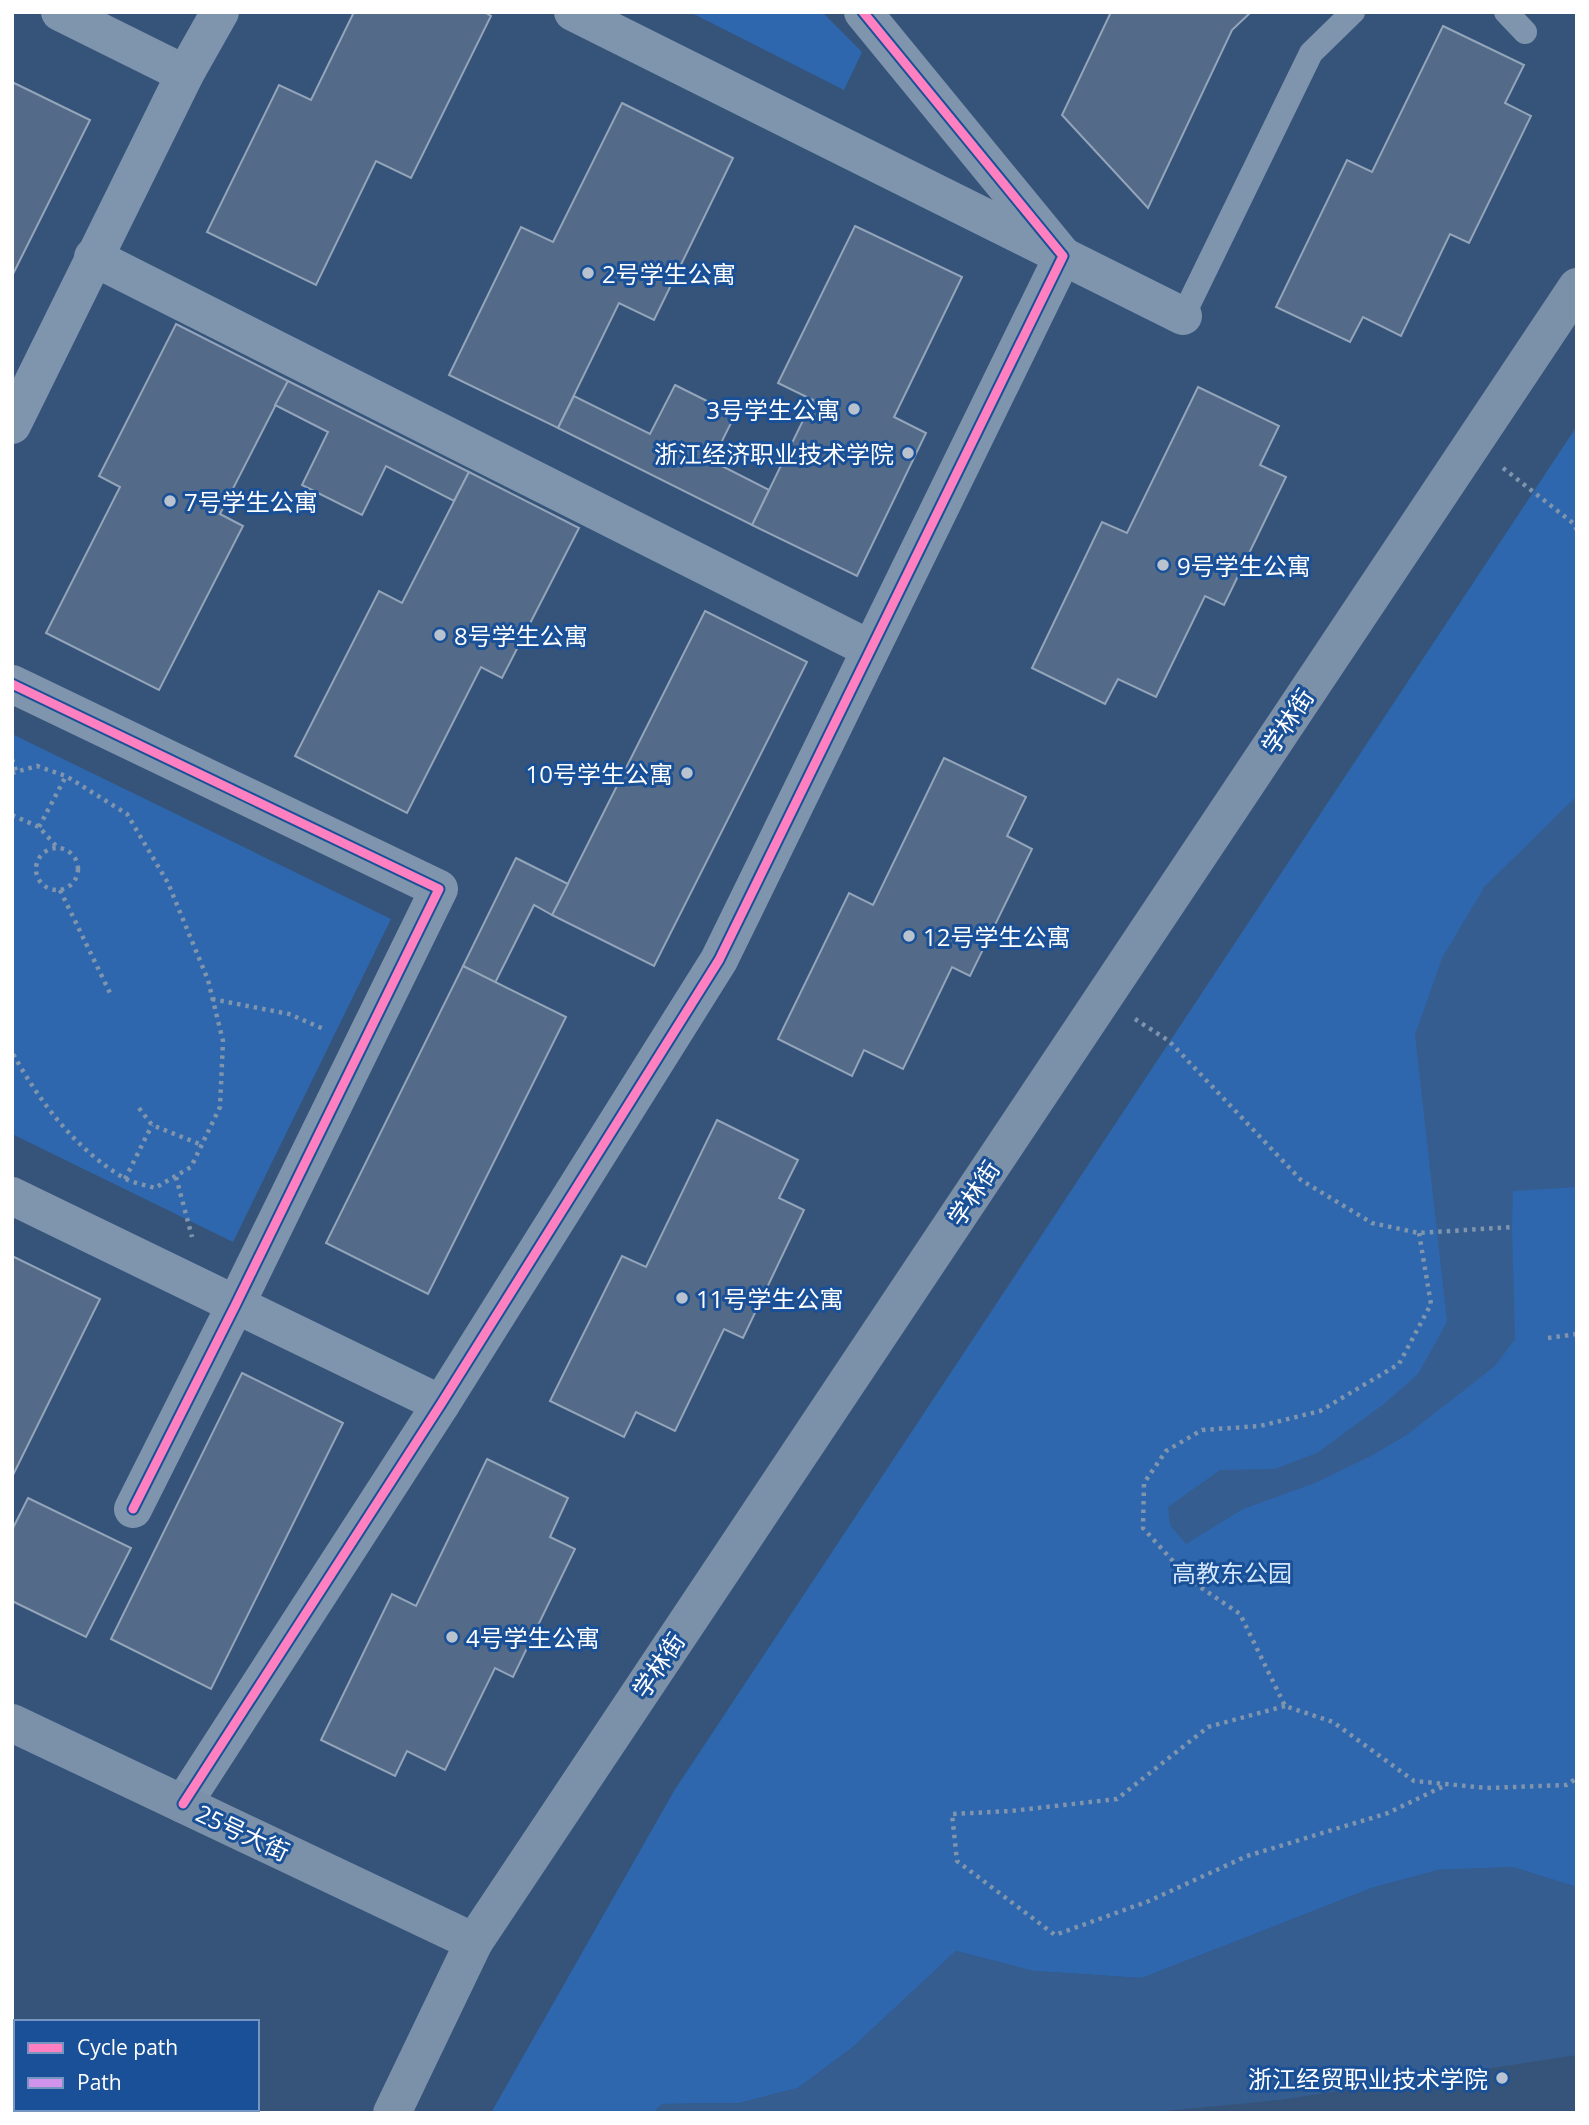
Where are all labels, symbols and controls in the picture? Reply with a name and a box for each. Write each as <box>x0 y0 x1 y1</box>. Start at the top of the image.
place label: 2号学生公寓 <box>602 257 736 290</box>
marker: 2号学生公寓 <box>580 265 596 281</box>
place label: 3号学生公寓 <box>706 393 840 426</box>
marker: 3号学生公寓 <box>846 401 862 417</box>
place label: 浙江经济职业技术学院 <box>654 437 894 470</box>
marker: 浙江经济职业技术学院 <box>900 445 916 461</box>
place label: 7号学生公寓 <box>184 485 318 518</box>
marker: 7号学生公寓 <box>162 493 178 509</box>
place label: 9号学生公寓 <box>1177 549 1311 582</box>
marker: 9号学生公寓 <box>1155 557 1171 573</box>
place label: 8号学生公寓 <box>454 619 588 652</box>
marker: 8号学生公寓 <box>432 627 448 643</box>
street label: 学林街 <box>1253 682 1321 760</box>
place label: 10号学生公寓 <box>526 757 673 790</box>
marker: 10号学生公寓 <box>679 765 695 781</box>
place label: 12号学生公寓 <box>923 920 1070 953</box>
marker: 12号学生公寓 <box>901 928 917 944</box>
street label: 学林街 <box>939 1154 1007 1232</box>
place label: 11号学生公寓 <box>696 1282 843 1315</box>
marker: 11号学生公寓 <box>674 1290 690 1306</box>
park label: 高教东公园 <box>1172 1556 1292 1589</box>
place label: 4号学生公寓 <box>466 1621 600 1654</box>
street label: 学林街 <box>624 1626 692 1704</box>
marker: 4号学生公寓 <box>444 1629 460 1645</box>
street label: 25号大街 <box>191 1796 295 1868</box>
legend <box>14 2020 259 2111</box>
text: Cycle path <box>77 2033 178 2061</box>
place label: 浙江经贸职业技术学院 <box>1248 2062 1488 2095</box>
text: Path <box>77 2068 122 2096</box>
marker: 浙江经贸职业技术学院 <box>1494 2070 1510 2086</box>

